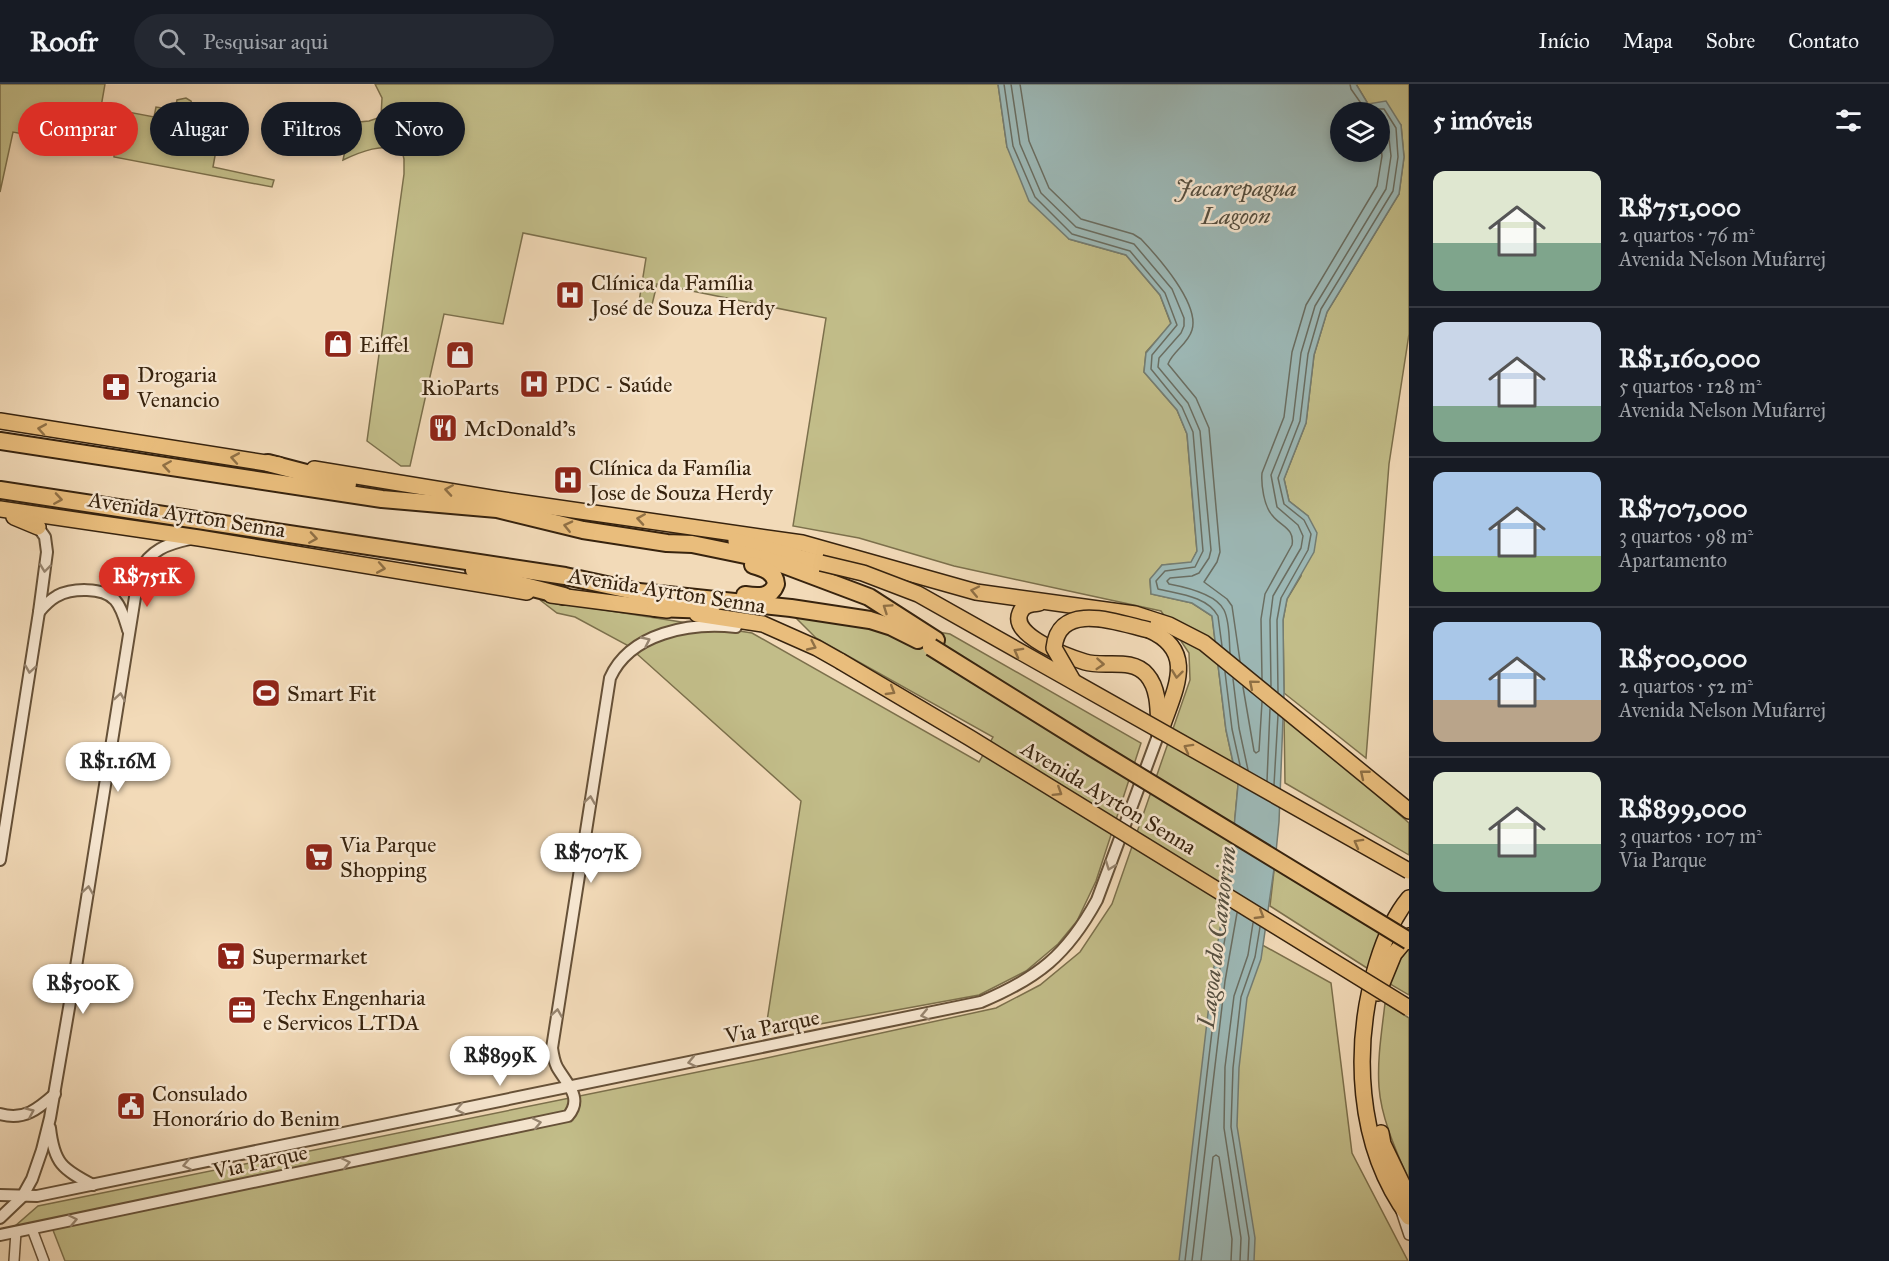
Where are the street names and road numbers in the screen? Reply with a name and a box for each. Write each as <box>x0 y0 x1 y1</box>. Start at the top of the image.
street label: Avenida Ayrton Senna <box>85 485 288 544</box>
street label: Avenida Ayrton Senna <box>565 561 768 620</box>
street label: Avenida Ayrton Senna <box>1015 734 1202 861</box>
street label: Via Parque <box>721 1003 822 1050</box>
street label: Via Parque <box>209 1138 310 1185</box>

